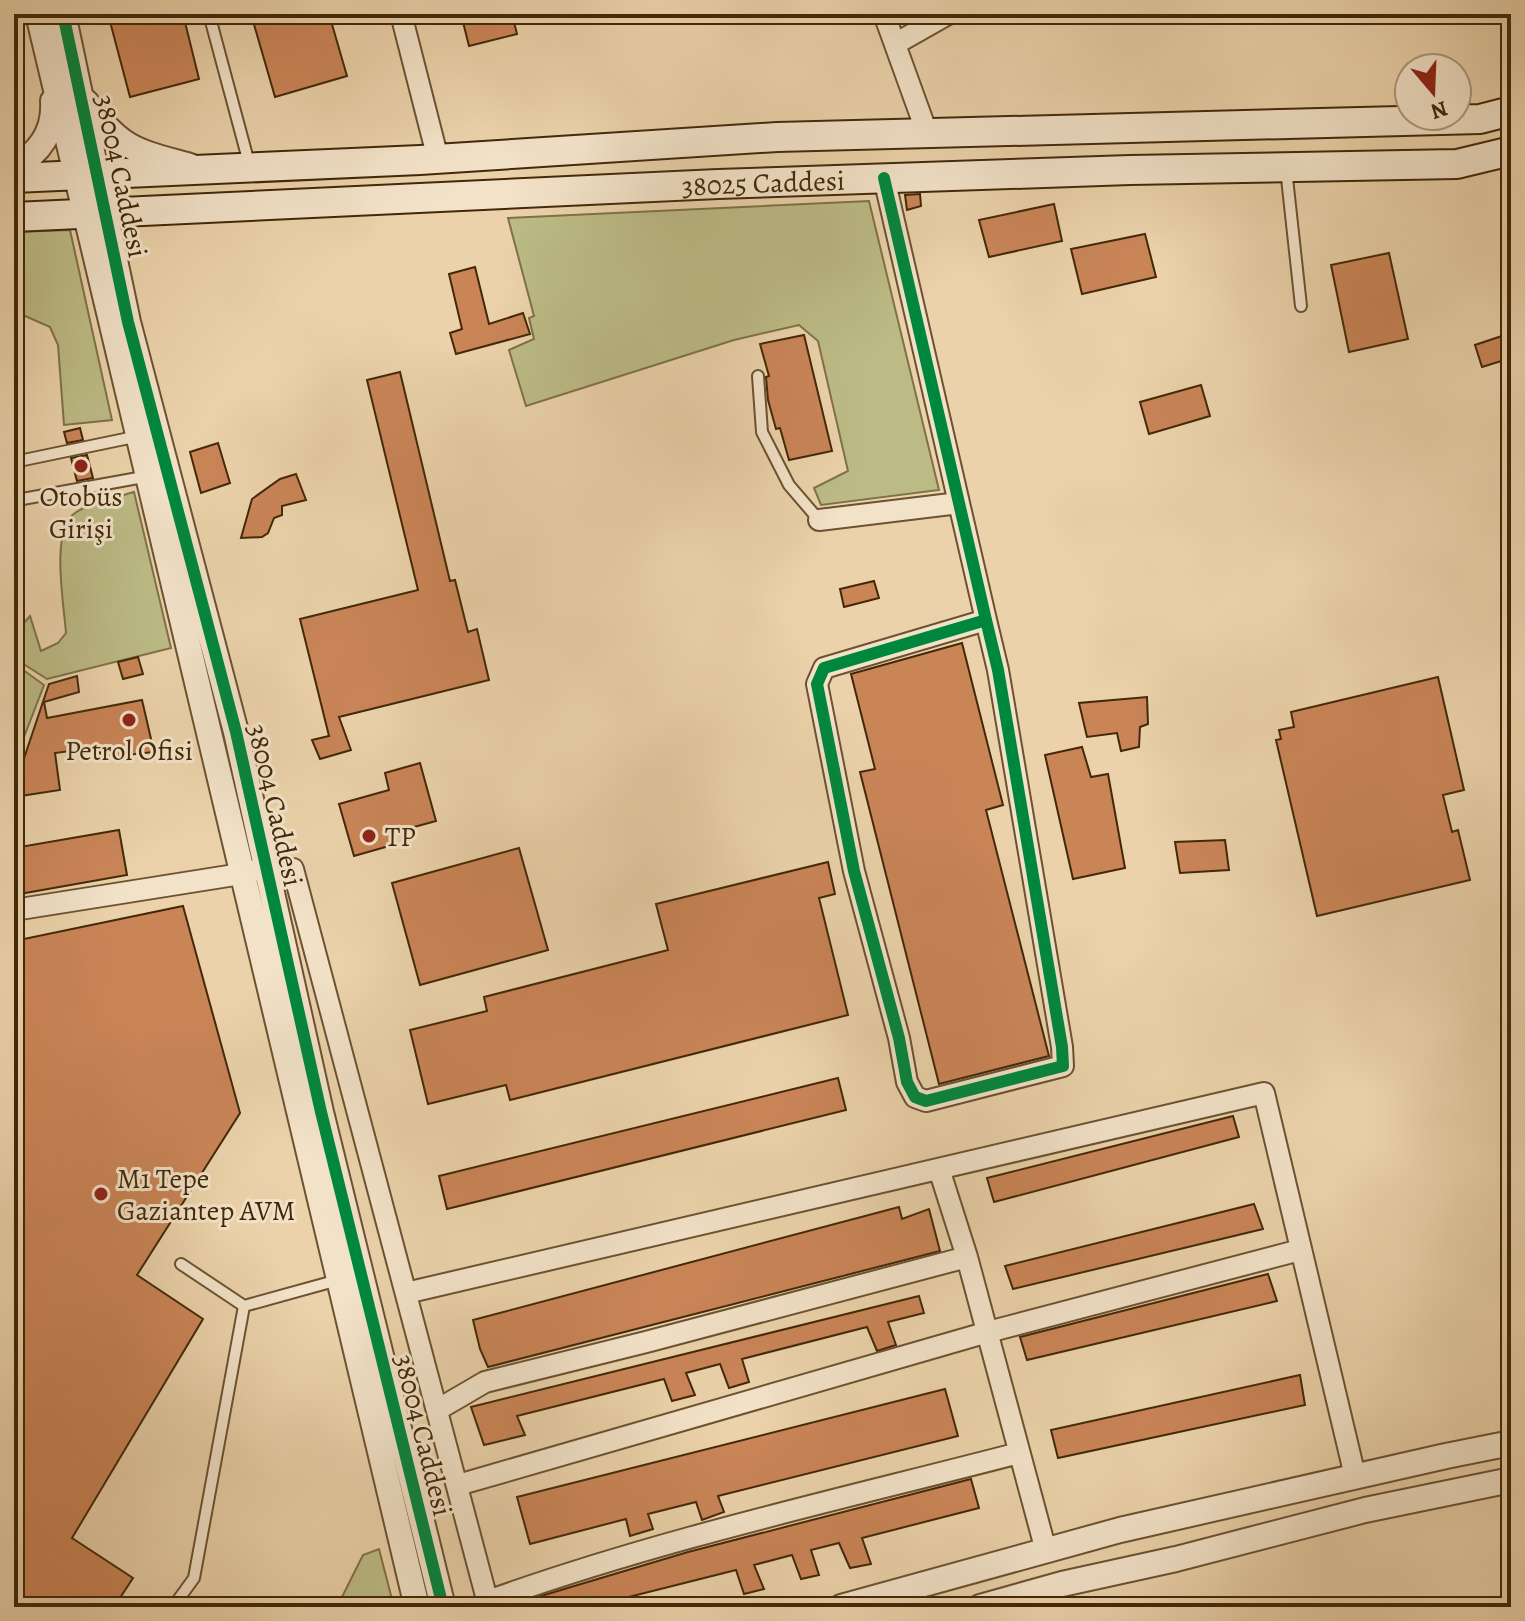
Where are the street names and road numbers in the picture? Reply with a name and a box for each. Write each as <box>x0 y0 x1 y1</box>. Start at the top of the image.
street label: 38004 Caddesi <box>85 91 157 261</box>
street label: 38025 Caddesi <box>681 162 846 206</box>
street label: 38004 Caddesi <box>238 720 312 890</box>
street label: 38004 Caddesi <box>385 1350 462 1520</box>

